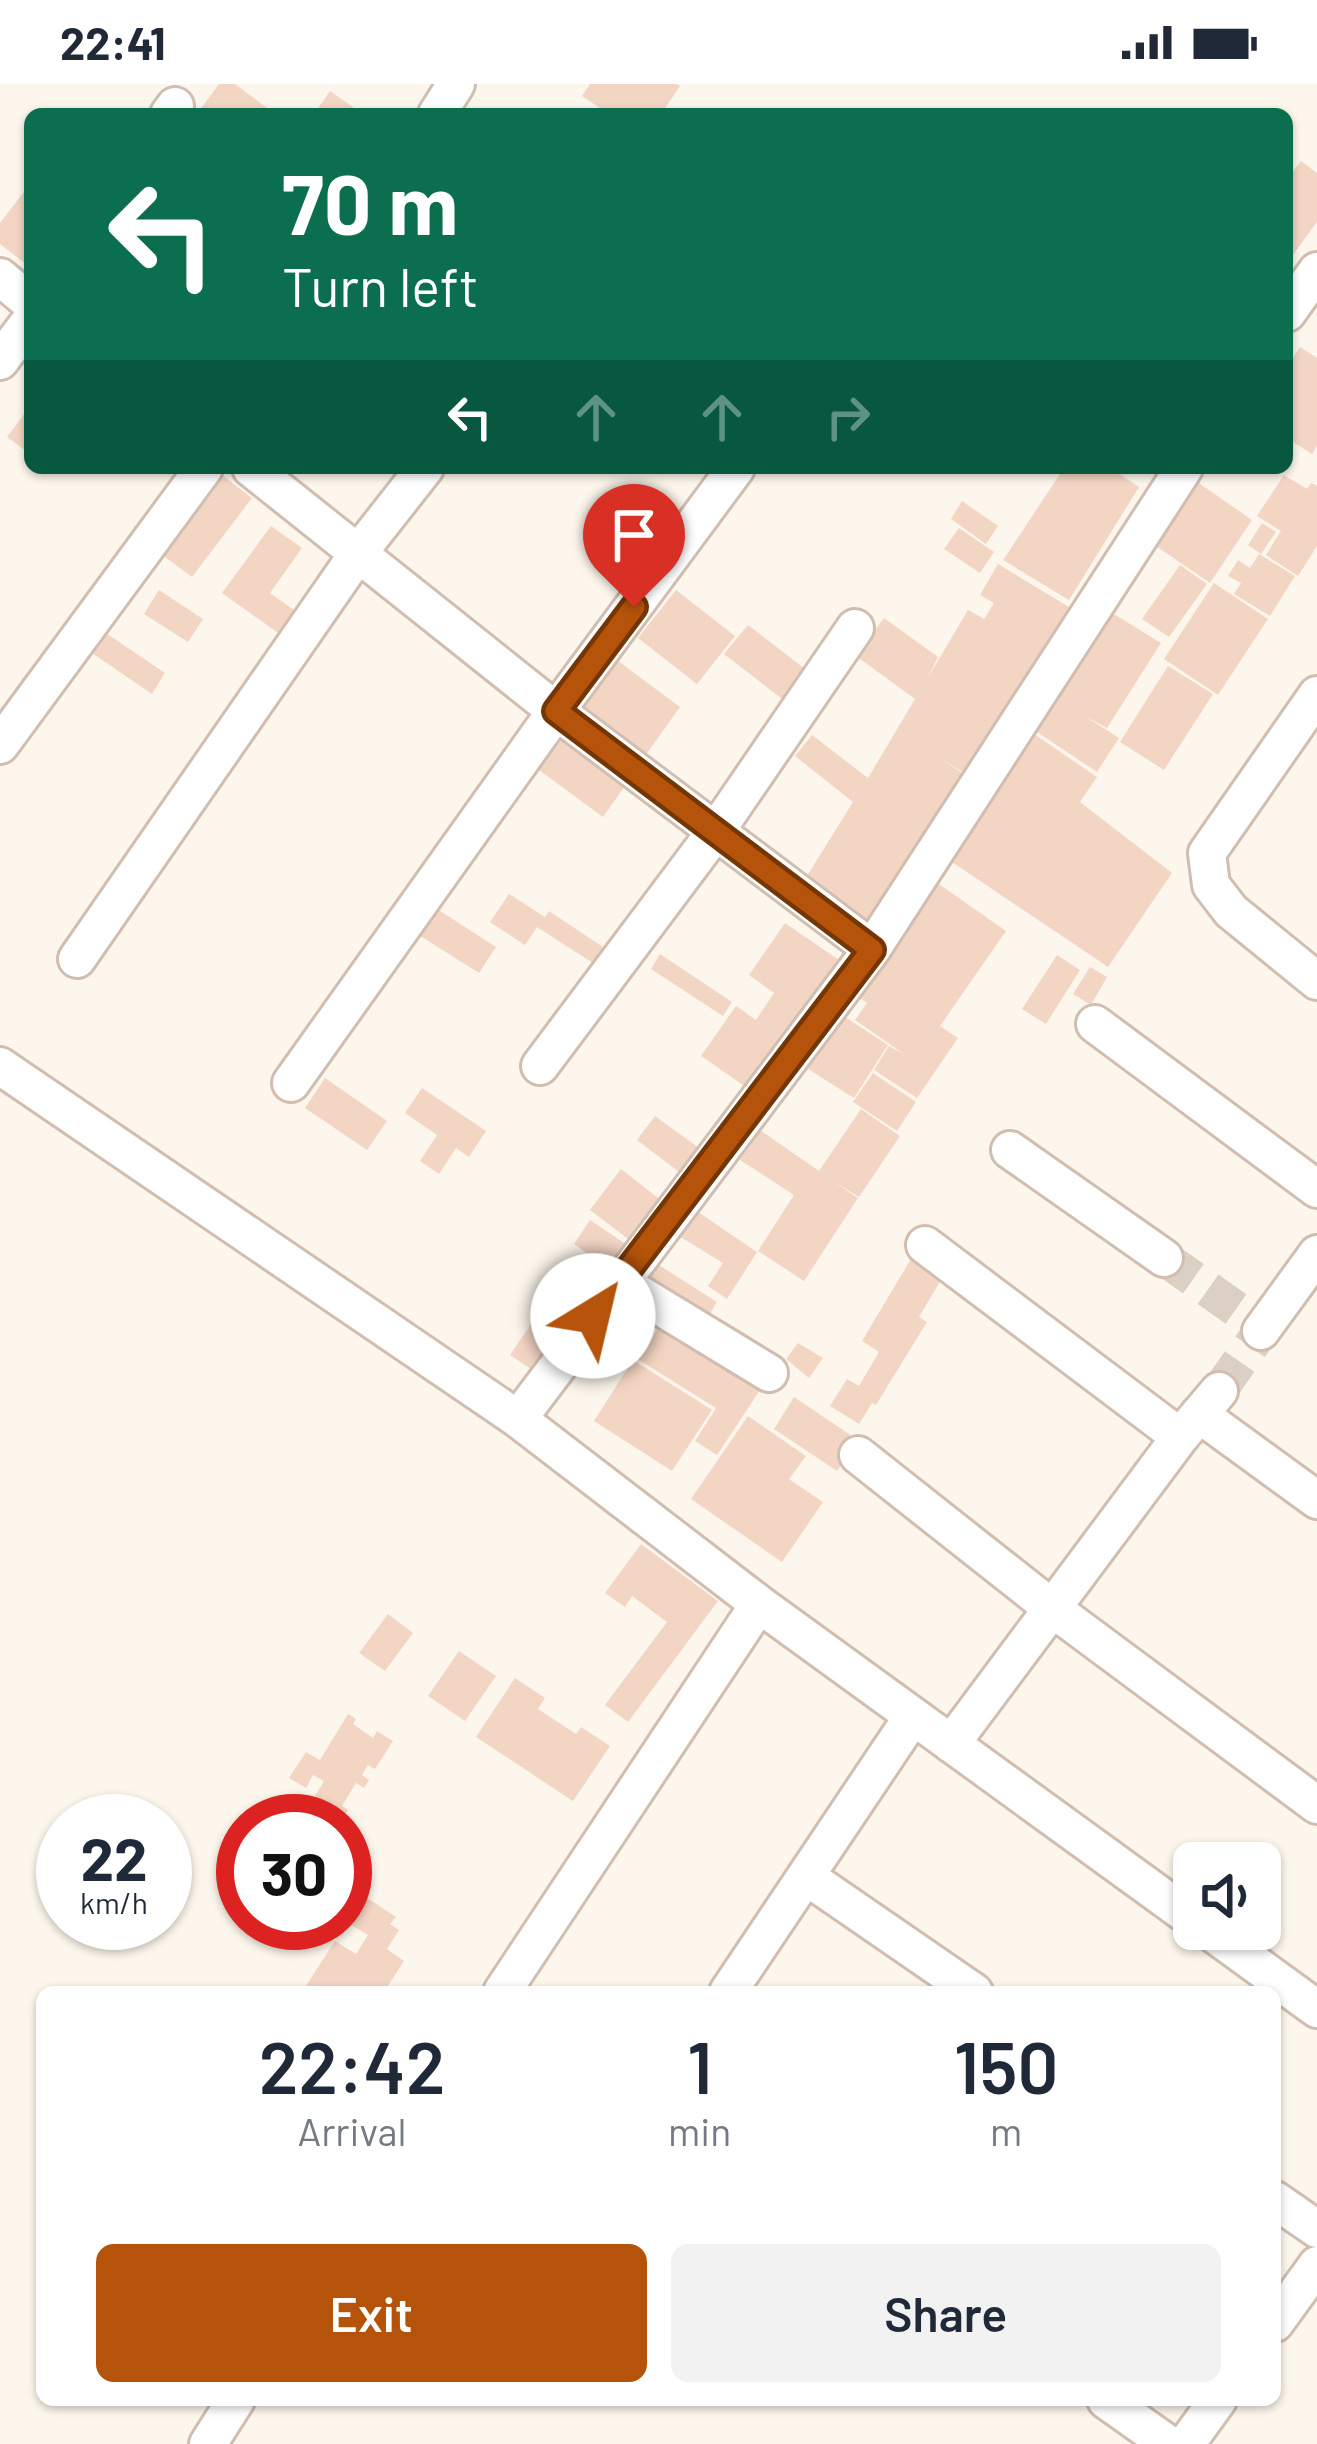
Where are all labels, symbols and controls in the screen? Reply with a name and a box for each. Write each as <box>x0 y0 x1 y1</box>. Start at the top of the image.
text: 22:41 <box>60 15 166 69</box>
text: 70 m <box>282 151 458 252</box>
icon: left <box>84 156 240 312</box>
text: Turn left <box>282 253 479 318</box>
icon: left <box>437 384 503 450</box>
icon: ahead <box>563 384 629 450</box>
icon: ahead <box>689 384 755 450</box>
icon: right <box>815 384 881 450</box>
pin <box>583 484 685 607</box>
icon: arrive <box>601 502 667 568</box>
position arrow <box>530 1253 656 1379</box>
speed limit sign: 30 <box>216 1794 372 1950</box>
text: 22 <box>80 1821 148 1893</box>
map controls <box>1173 1842 1281 1950</box>
button: sound <box>1173 1842 1281 1950</box>
text: km/h <box>80 1884 148 1920</box>
text: 22:42 <box>259 2022 445 2108</box>
text: 1 <box>687 2022 712 2108</box>
text: 150 <box>954 2022 1058 2108</box>
text: Arrival <box>297 2107 407 2154</box>
text: min <box>668 2107 731 2154</box>
text: m <box>990 2107 1022 2154</box>
button: Exit <box>96 2244 647 2382</box>
button: Share <box>671 2244 1221 2382</box>

